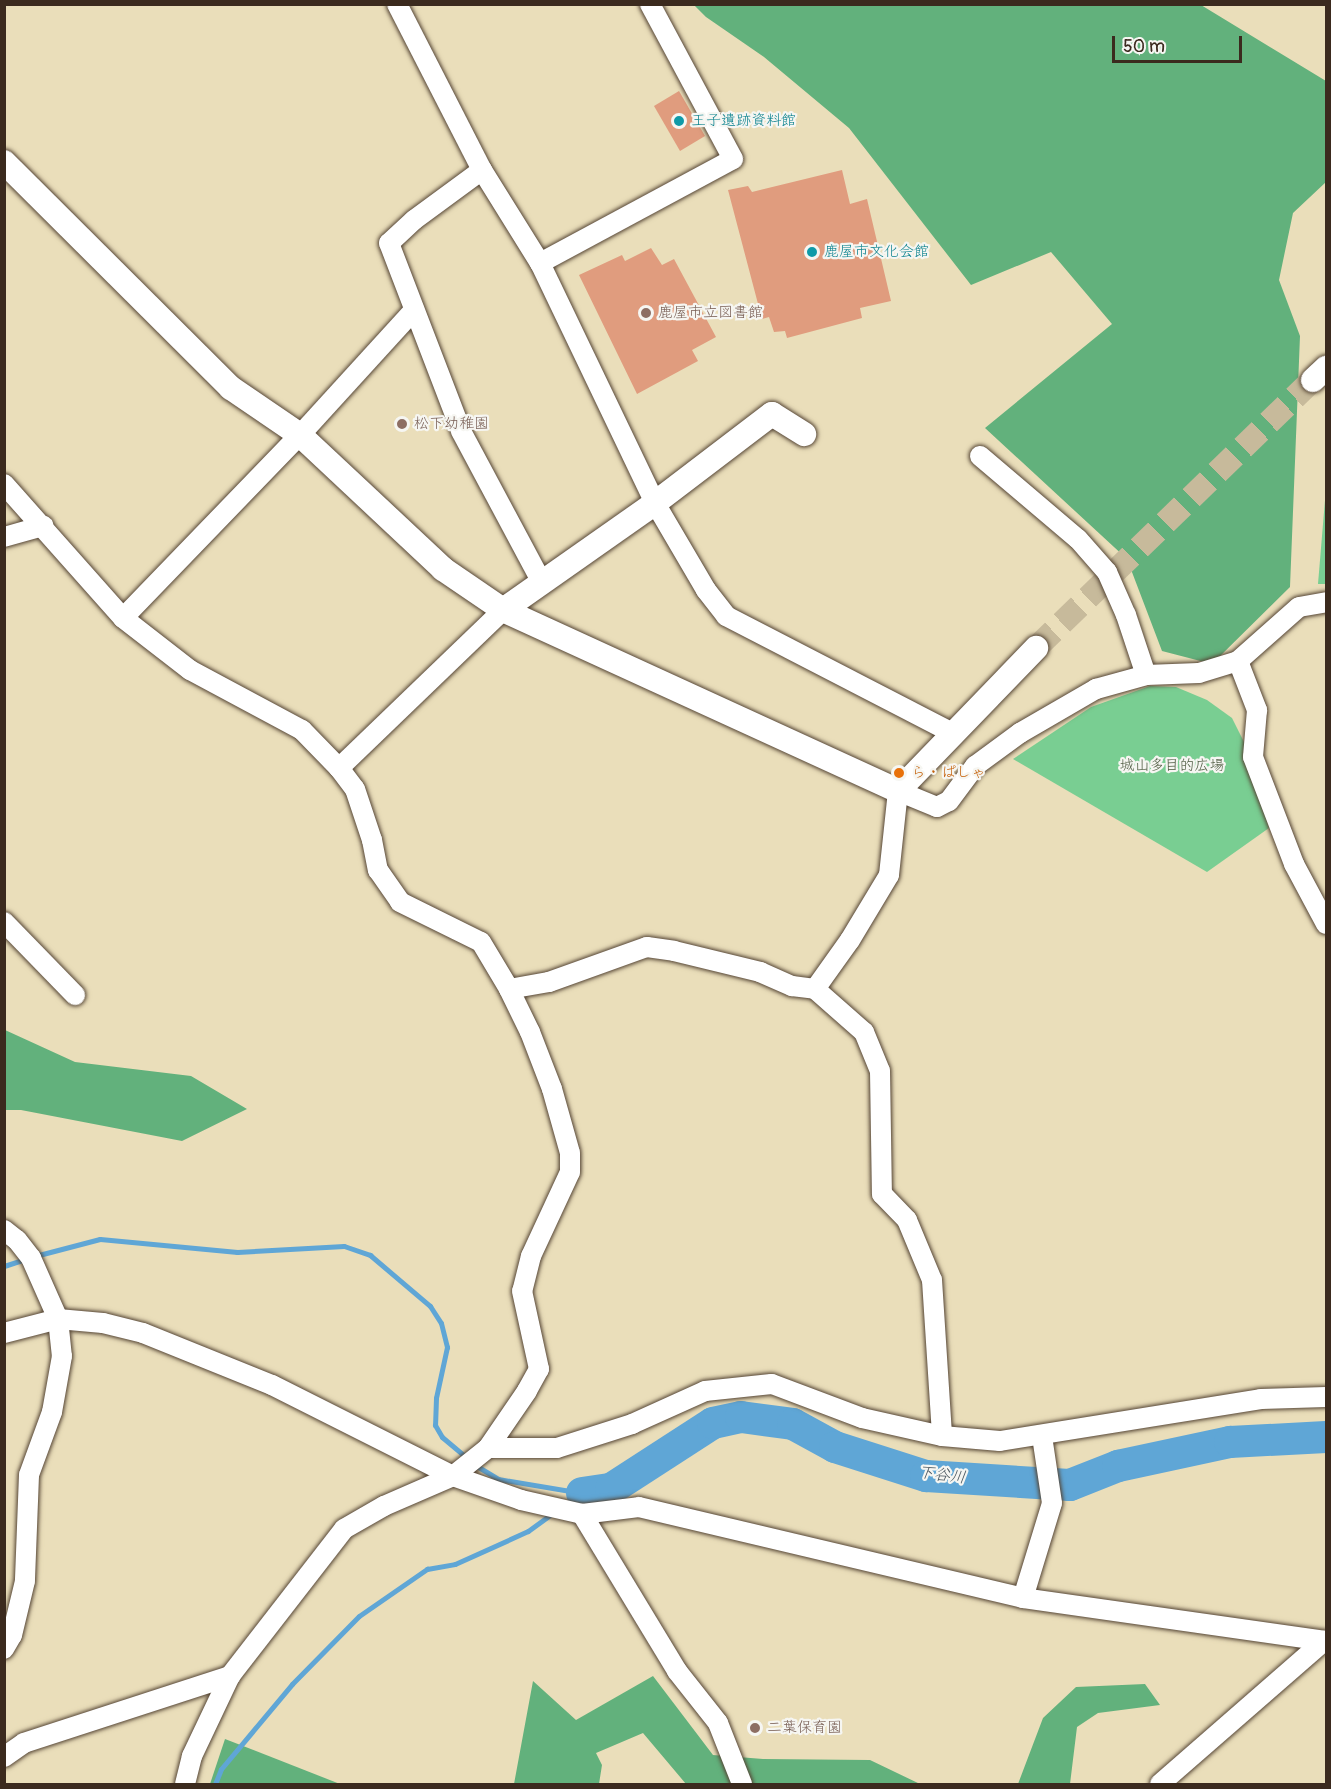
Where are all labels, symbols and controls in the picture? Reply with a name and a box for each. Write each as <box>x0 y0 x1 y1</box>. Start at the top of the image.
scale bar <box>1115 24 1246 62</box>
text: 50 m <box>1123 35 1165 58</box>
place label: 王子遺跡資料館 <box>691 112 796 130</box>
marker: 王子遺跡資料館 <box>672 114 686 128</box>
place label: 鹿屋市文化会館 <box>824 243 929 261</box>
marker: 鹿屋市文化会館 <box>805 245 819 259</box>
place label: 鹿屋市立図書館 <box>658 304 763 322</box>
marker: 鹿屋市立図書館 <box>639 306 653 320</box>
place label: 松下幼稚園 <box>414 415 489 433</box>
marker: 松下幼稚園 <box>395 417 409 431</box>
park label: 城山多目的広場 <box>1120 757 1224 775</box>
place label: ら・ぱしゃ <box>911 764 986 782</box>
marker: ら・ぱしゃ <box>892 766 906 780</box>
water label: 下谷川 <box>917 1463 967 1487</box>
place label: 二葉保育園 <box>767 1719 842 1737</box>
marker: 二葉保育園 <box>748 1721 762 1735</box>

